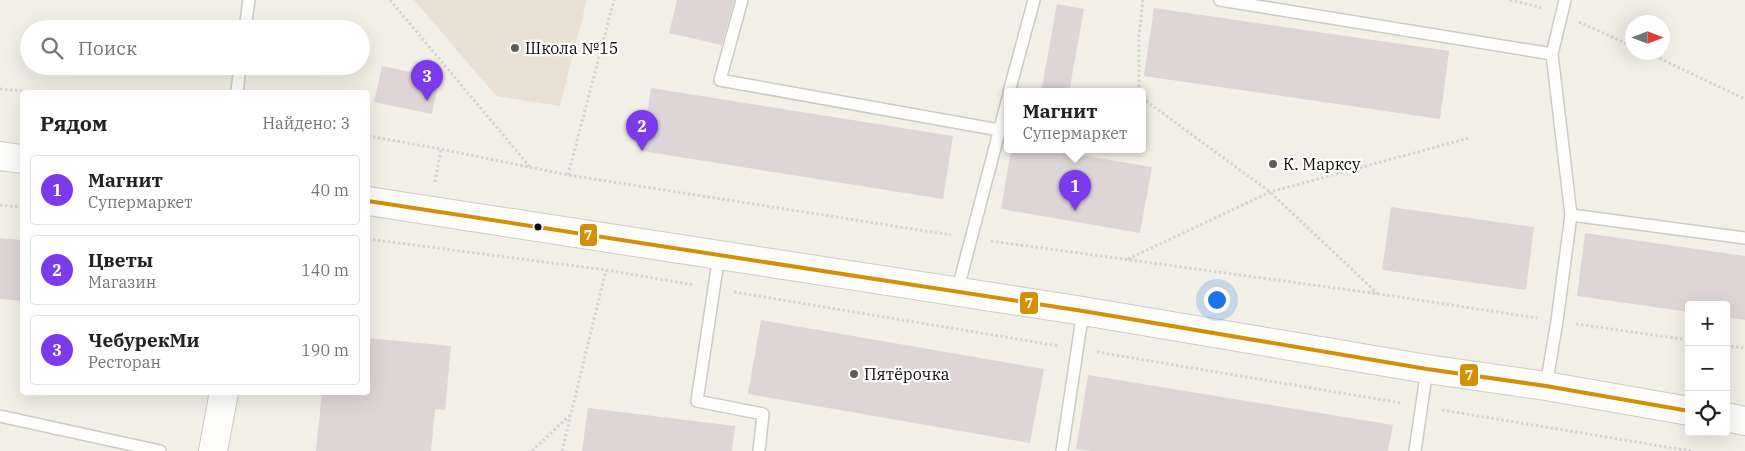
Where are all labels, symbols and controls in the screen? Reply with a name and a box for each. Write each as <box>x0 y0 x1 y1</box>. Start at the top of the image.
north arrow <box>1625 15 1670 60</box>
search box <box>20 20 370 75</box>
icon: search <box>38 34 66 62</box>
text: Поиск <box>78 36 137 60</box>
place label: Школа №15 <box>525 38 618 58</box>
marker: Школа №15 <box>509 42 521 54</box>
pin: 3 <box>411 60 443 101</box>
popup <box>1004 88 1146 153</box>
text: Магнит <box>1023 99 1098 123</box>
text: Рядом <box>40 109 108 137</box>
pin: 2 <box>626 110 658 151</box>
text: Найдено: 3 <box>262 113 350 133</box>
text: Супермаркет <box>1023 123 1127 143</box>
place label: К. Марксу <box>1283 154 1361 174</box>
marker: К. Марксу <box>1267 158 1279 170</box>
text: Магнит <box>88 168 163 192</box>
pin: 1 <box>1059 170 1091 211</box>
text: 1 <box>52 180 62 200</box>
text: 40 m <box>311 180 349 200</box>
text: Супермаркет <box>88 192 193 212</box>
unlabelled marker <box>533 222 543 232</box>
line badge: 7 <box>579 223 598 247</box>
text: 7 <box>584 226 592 244</box>
text: Цветы <box>88 248 153 272</box>
text: 2 <box>52 260 62 280</box>
text: 140 m <box>301 260 349 280</box>
text: Магазин <box>88 272 156 292</box>
your location <box>1204 287 1230 313</box>
line badge: 7 <box>1019 291 1039 315</box>
text: 7 <box>1025 294 1033 312</box>
map controls <box>1685 301 1730 436</box>
button: + <box>1685 301 1730 346</box>
text: ЧебурекМи <box>88 328 199 352</box>
text: 3 <box>52 340 62 360</box>
text: 190 m <box>301 340 349 360</box>
button: − <box>1685 346 1730 391</box>
text: Ресторан <box>88 352 161 372</box>
line badge: 7 <box>1459 363 1479 387</box>
place label: Пятёрочка <box>864 364 950 384</box>
text: 7 <box>1465 366 1473 384</box>
marker: Пятёрочка <box>848 368 860 380</box>
button: locate <box>1685 391 1730 436</box>

